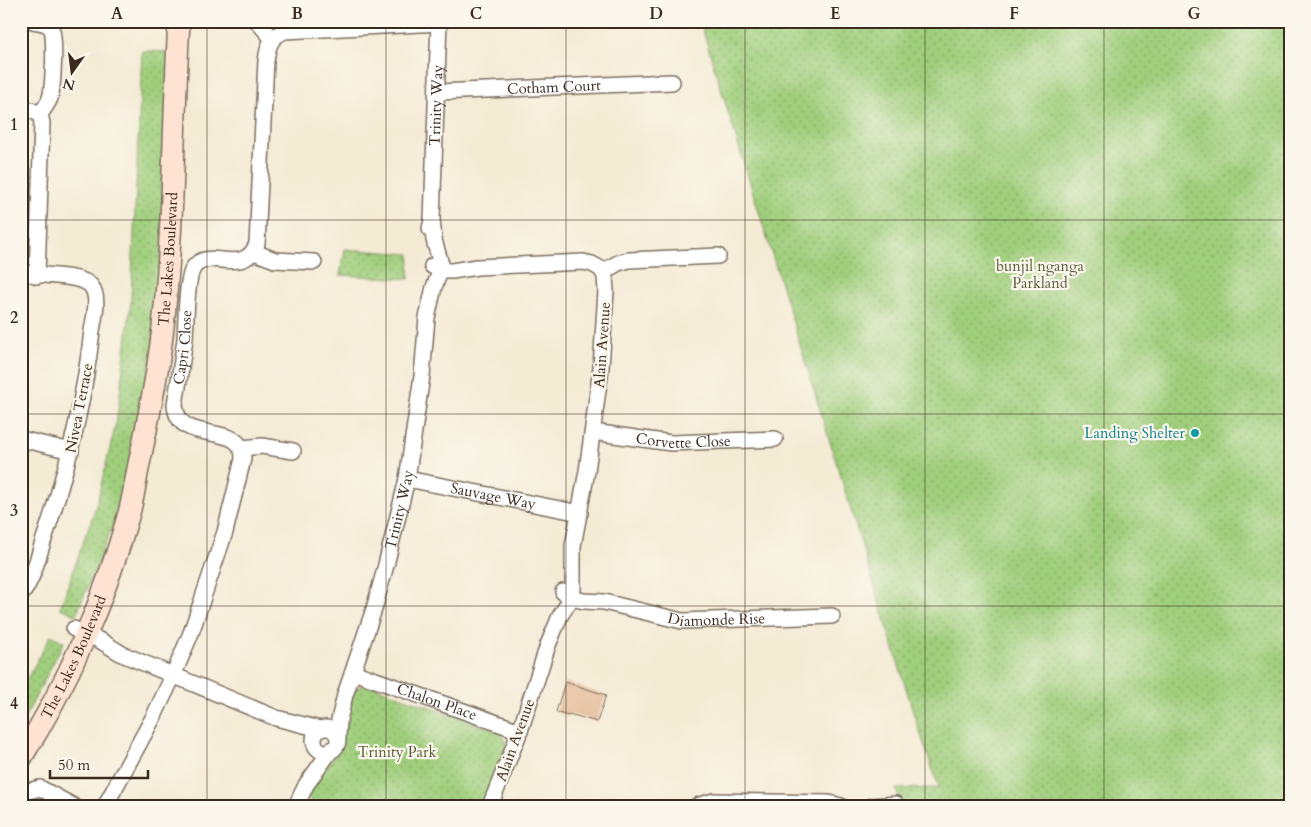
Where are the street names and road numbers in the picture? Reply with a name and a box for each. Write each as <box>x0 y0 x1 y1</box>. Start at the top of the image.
street label: Trinity Way <box>425 64 447 146</box>
street label: Cotham Court <box>507 75 601 99</box>
street label: The Lakes Boulevard <box>153 192 182 327</box>
street label: Alain Avenue <box>589 301 615 389</box>
street label: Capri Close <box>169 309 196 386</box>
street label: Nivea Terrace <box>61 361 98 454</box>
street label: Corvette Close <box>635 428 731 453</box>
street label: Trinity Way <box>380 469 418 552</box>
street label: Sauvage Way <box>449 478 538 514</box>
street label: The Lakes Boulevard <box>36 592 111 723</box>
street label: Diamonde Rise <box>666 608 766 631</box>
street label: Chalon Place <box>394 678 480 725</box>
street label: Alain Avenue <box>491 696 539 784</box>

